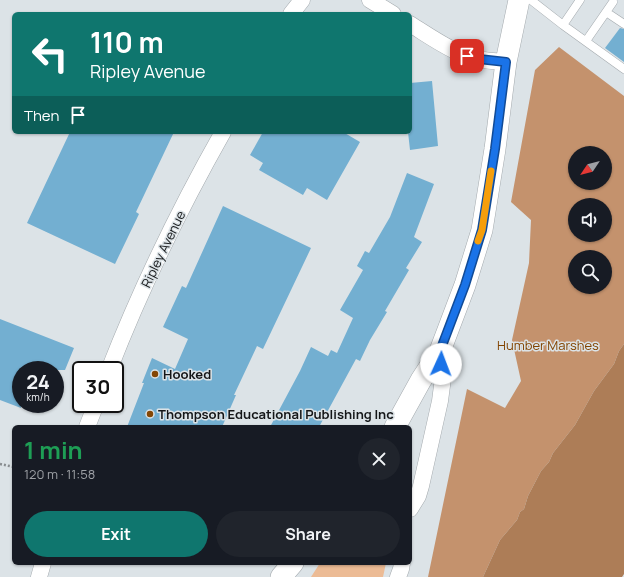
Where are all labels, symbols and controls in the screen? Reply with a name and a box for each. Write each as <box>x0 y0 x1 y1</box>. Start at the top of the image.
text: 110 m <box>90 23 164 61</box>
icon: left <box>24 28 76 80</box>
pin <box>450 39 484 73</box>
icon: arrive <box>456 45 478 67</box>
text: Ripley Avenue <box>90 59 205 83</box>
icon: arrive <box>67 104 89 126</box>
text: Then <box>24 105 59 126</box>
north arrow <box>568 146 612 190</box>
map controls <box>568 146 612 294</box>
button: sound <box>568 198 612 242</box>
street label: Ripley Avenue <box>137 207 190 290</box>
button: search <box>568 250 612 294</box>
park label: Humber Marshes <box>497 336 599 354</box>
position arrow <box>420 343 462 385</box>
speed limit sign: 30 <box>72 361 124 413</box>
place label: Hooked <box>163 365 211 383</box>
text: 24 <box>26 368 50 395</box>
marker: Hooked <box>150 369 160 379</box>
text: km/h <box>26 390 50 404</box>
place label: Thompson Educational Publishing Inc <box>158 405 394 423</box>
marker: Thompson Educational Publishing Inc <box>145 409 155 419</box>
text: 1 min <box>24 433 83 466</box>
button: close <box>358 438 400 480</box>
text: 120 m · 11:58 <box>24 465 95 483</box>
button: Exit <box>24 511 208 557</box>
button: Share <box>216 511 400 557</box>

